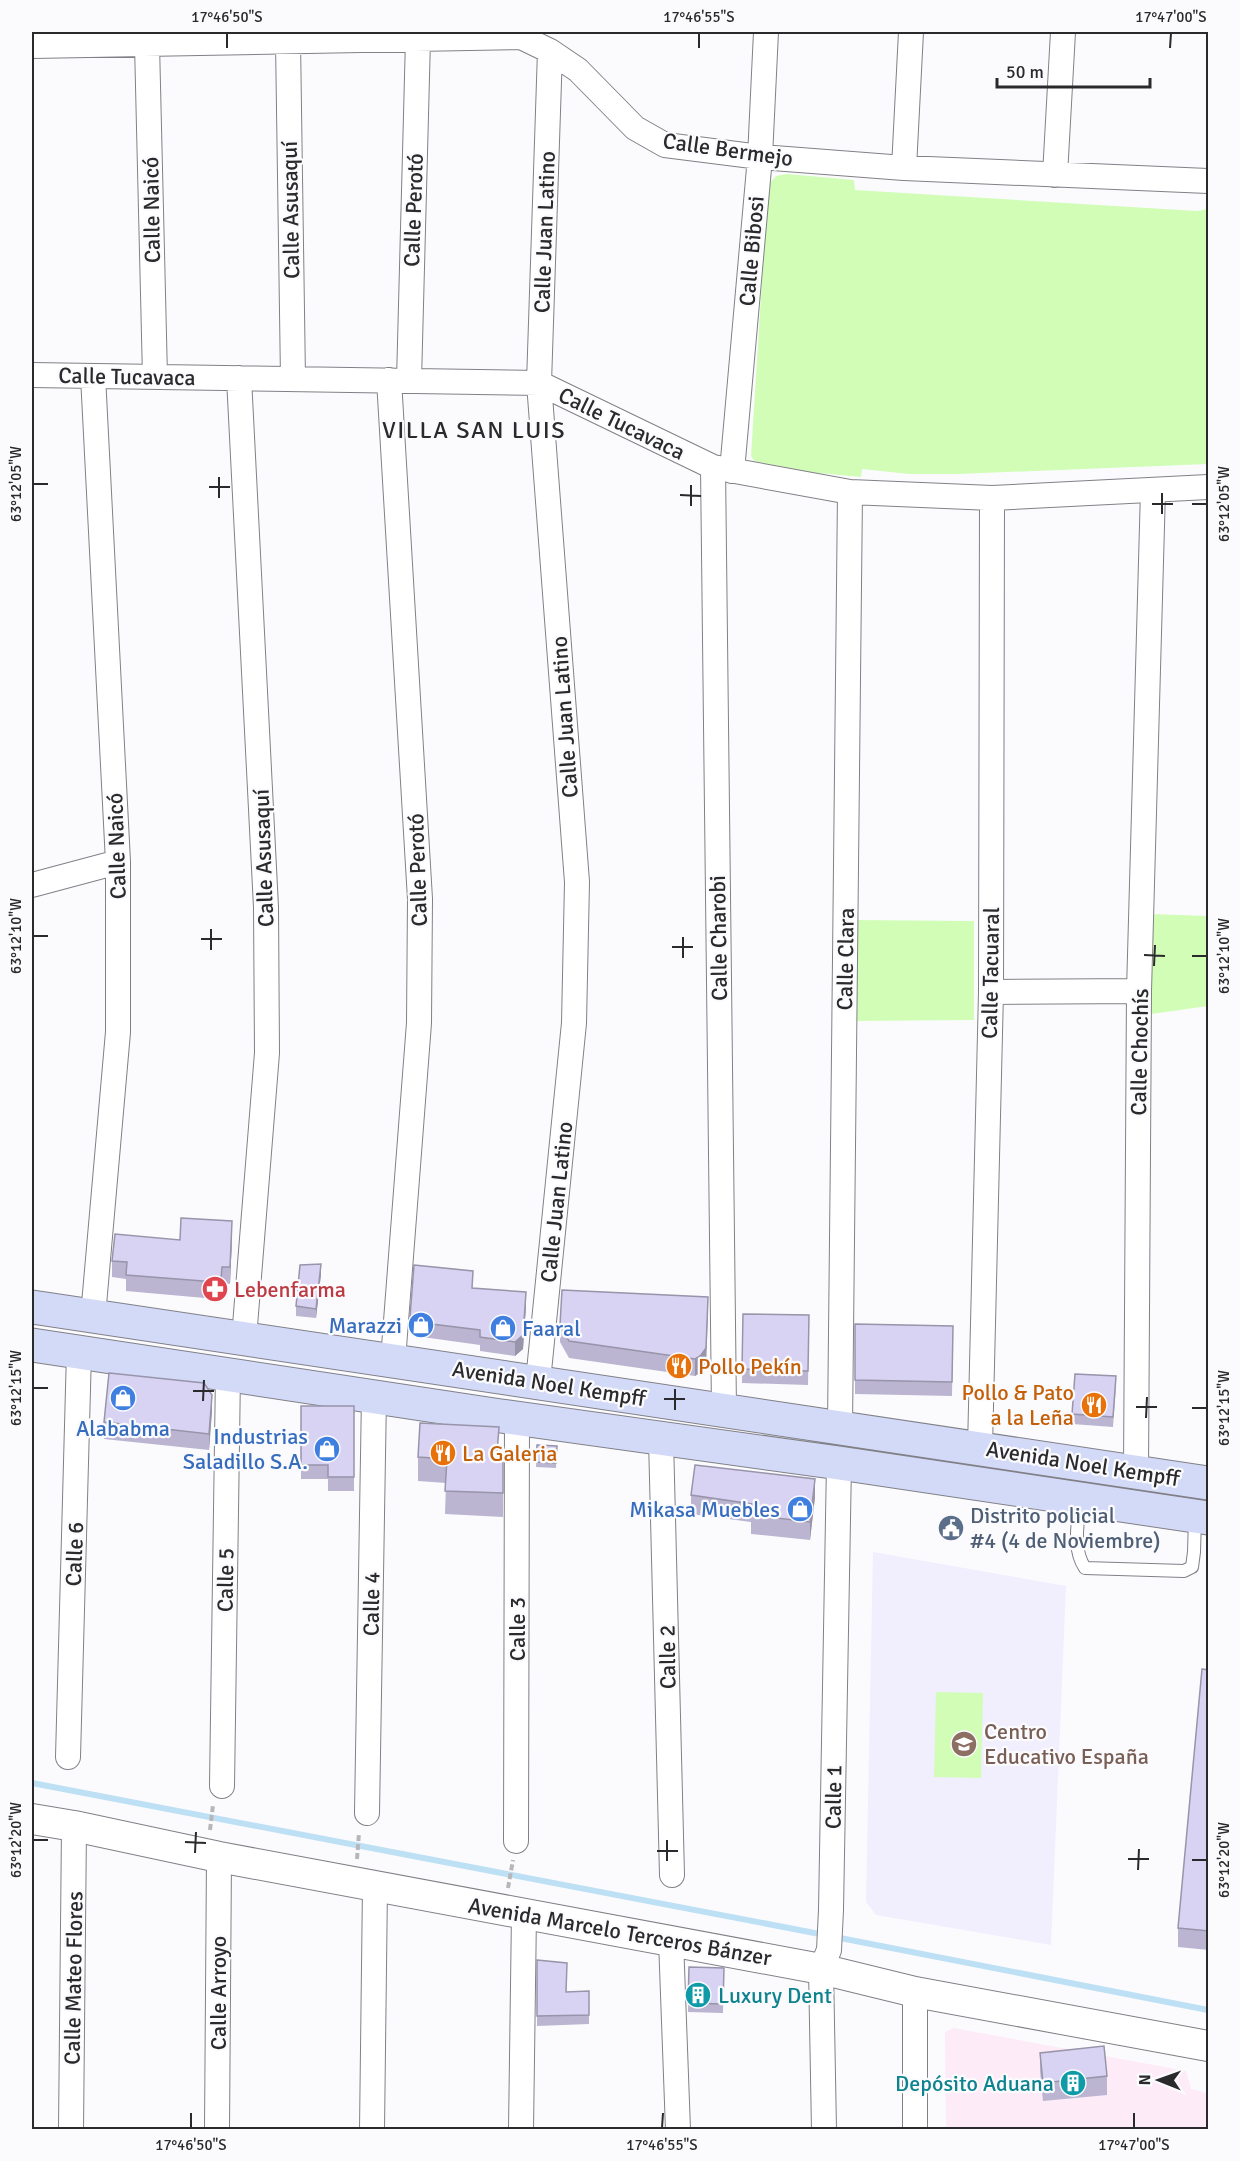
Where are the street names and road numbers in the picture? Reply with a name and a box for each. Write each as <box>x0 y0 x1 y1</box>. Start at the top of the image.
street label: Calle Bermejo <box>661 127 795 172</box>
street label: Calle Asusaquí <box>276 141 305 279</box>
street label: Calle Juan Latino <box>528 151 561 313</box>
street label: Calle Perotó <box>398 153 429 267</box>
street label: Calle Naicó <box>137 157 166 263</box>
street label: Calle Bibosi <box>733 195 770 307</box>
street label: Calle Tucavaca <box>58 362 196 391</box>
street label: Calle Tucavaca <box>554 381 689 466</box>
street label: Calle Juan Latino <box>545 635 584 799</box>
street label: Calle Asusaquí <box>248 789 279 927</box>
street label: Calle Naicó <box>101 792 132 900</box>
street label: Calle Perotó <box>402 813 433 927</box>
street label: Calle Charobi <box>704 875 733 1001</box>
street label: Calle Clara <box>831 907 860 1011</box>
street label: Calle Tacuaral <box>976 907 1005 1039</box>
street label: Calle Chochís <box>1125 988 1154 1116</box>
street label: Calle Juan Latino <box>535 1120 578 1284</box>
street label: Avenida Noel Kempff <box>450 1355 648 1412</box>
street label: Avenida Noel Kempff <box>984 1435 1182 1492</box>
street label: Calle 6 <box>60 1521 89 1587</box>
street label: Calle 5 <box>211 1548 240 1612</box>
street label: Calle 4 <box>357 1571 386 1636</box>
street label: Calle 3 <box>504 1597 531 1661</box>
street label: Calle 2 <box>653 1625 682 1689</box>
street label: Calle 1 <box>819 1765 848 1829</box>
street label: Calle Mateo Flores <box>58 1891 89 2065</box>
street label: Avenida Marcelo Terceros Bánzer <box>466 1892 774 1971</box>
street label: Calle Arroyo <box>205 1936 232 2050</box>

